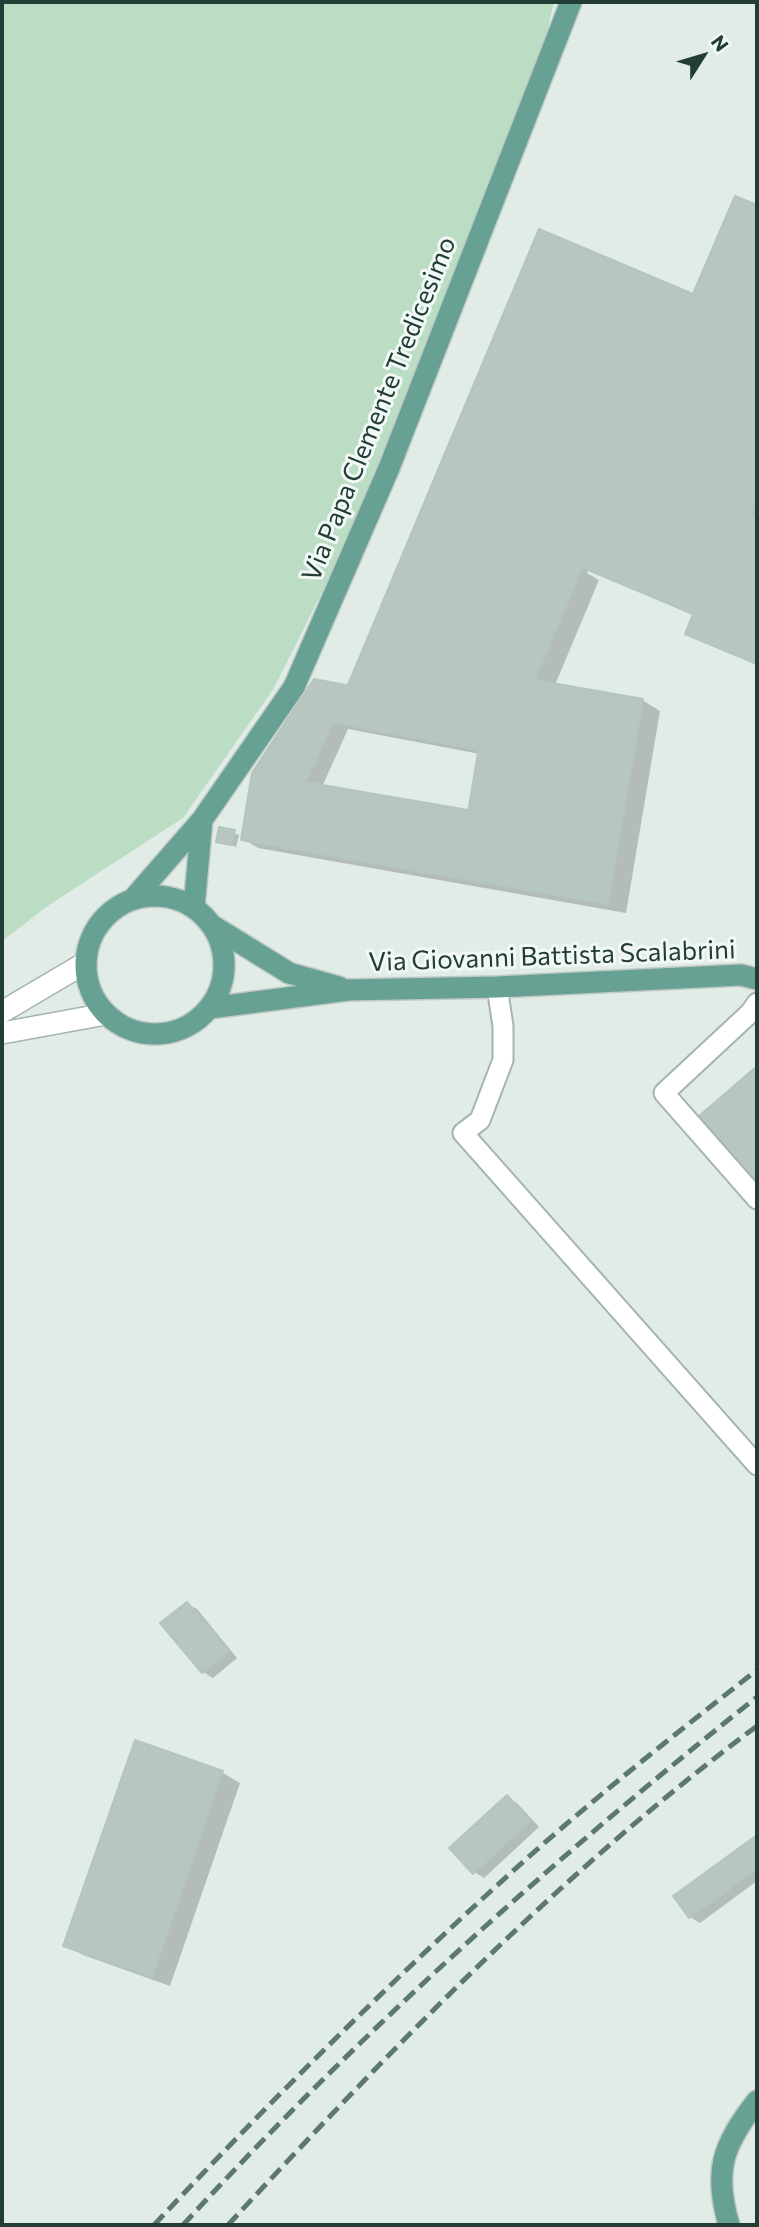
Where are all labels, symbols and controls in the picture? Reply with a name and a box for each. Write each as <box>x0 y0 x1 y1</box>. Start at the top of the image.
north arrow <box>668 21 738 91</box>
text: N <box>707 30 734 56</box>
street label: Via Papa Clemente Tredicesimo <box>295 232 463 586</box>
street label: Via Giovanni Battista Scalabrini <box>368 934 736 978</box>

